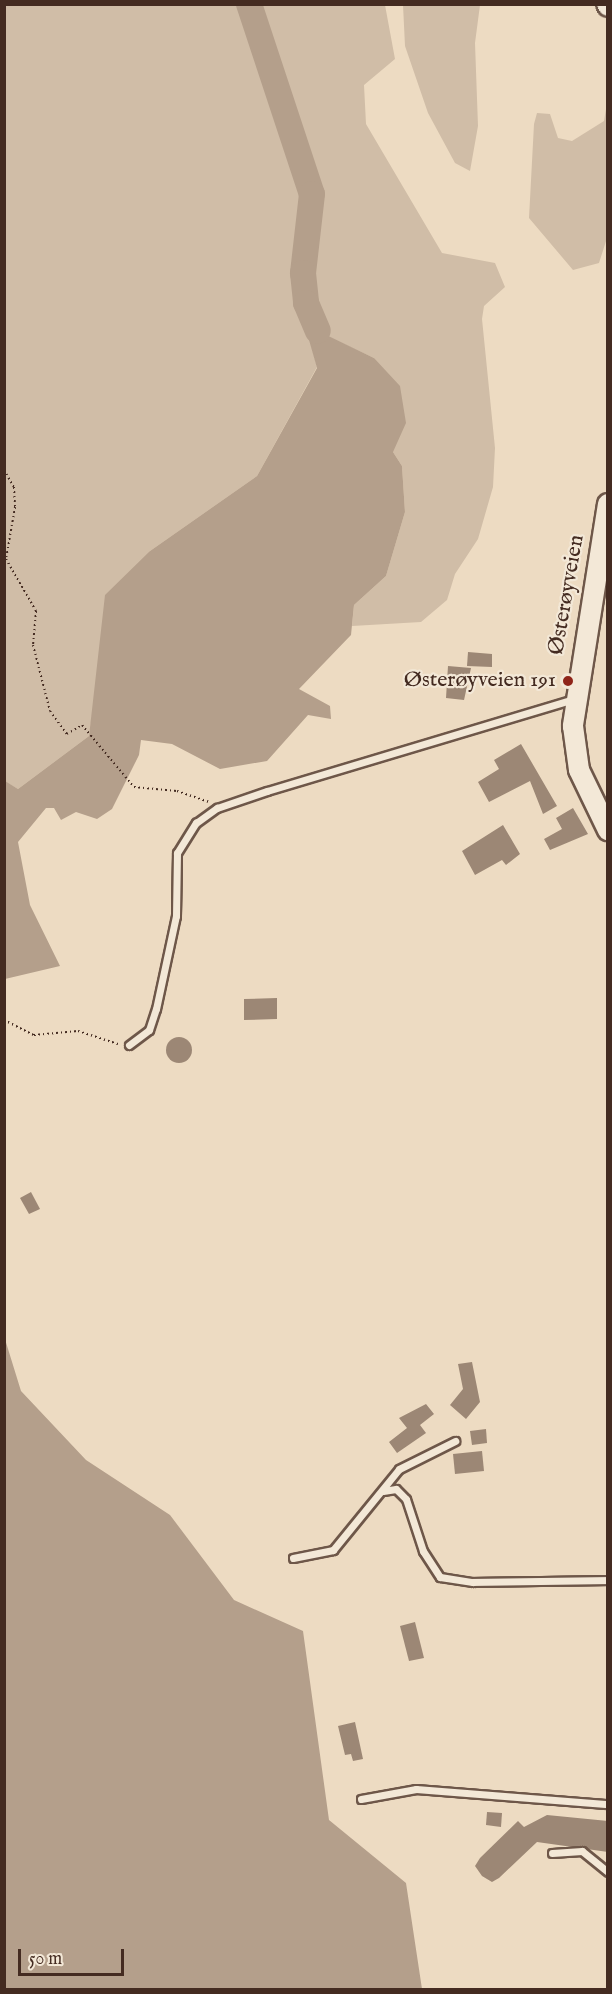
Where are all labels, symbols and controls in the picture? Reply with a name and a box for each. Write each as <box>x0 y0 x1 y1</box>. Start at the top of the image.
street label: Østerøyveien <box>543 533 591 657</box>
place label: Østerøyveien 191 <box>404 668 556 694</box>
marker: Østerøyveien 191 <box>561 674 575 688</box>
scale bar <box>21 1937 128 1975</box>
text: 50 m <box>29 1948 62 1971</box>

